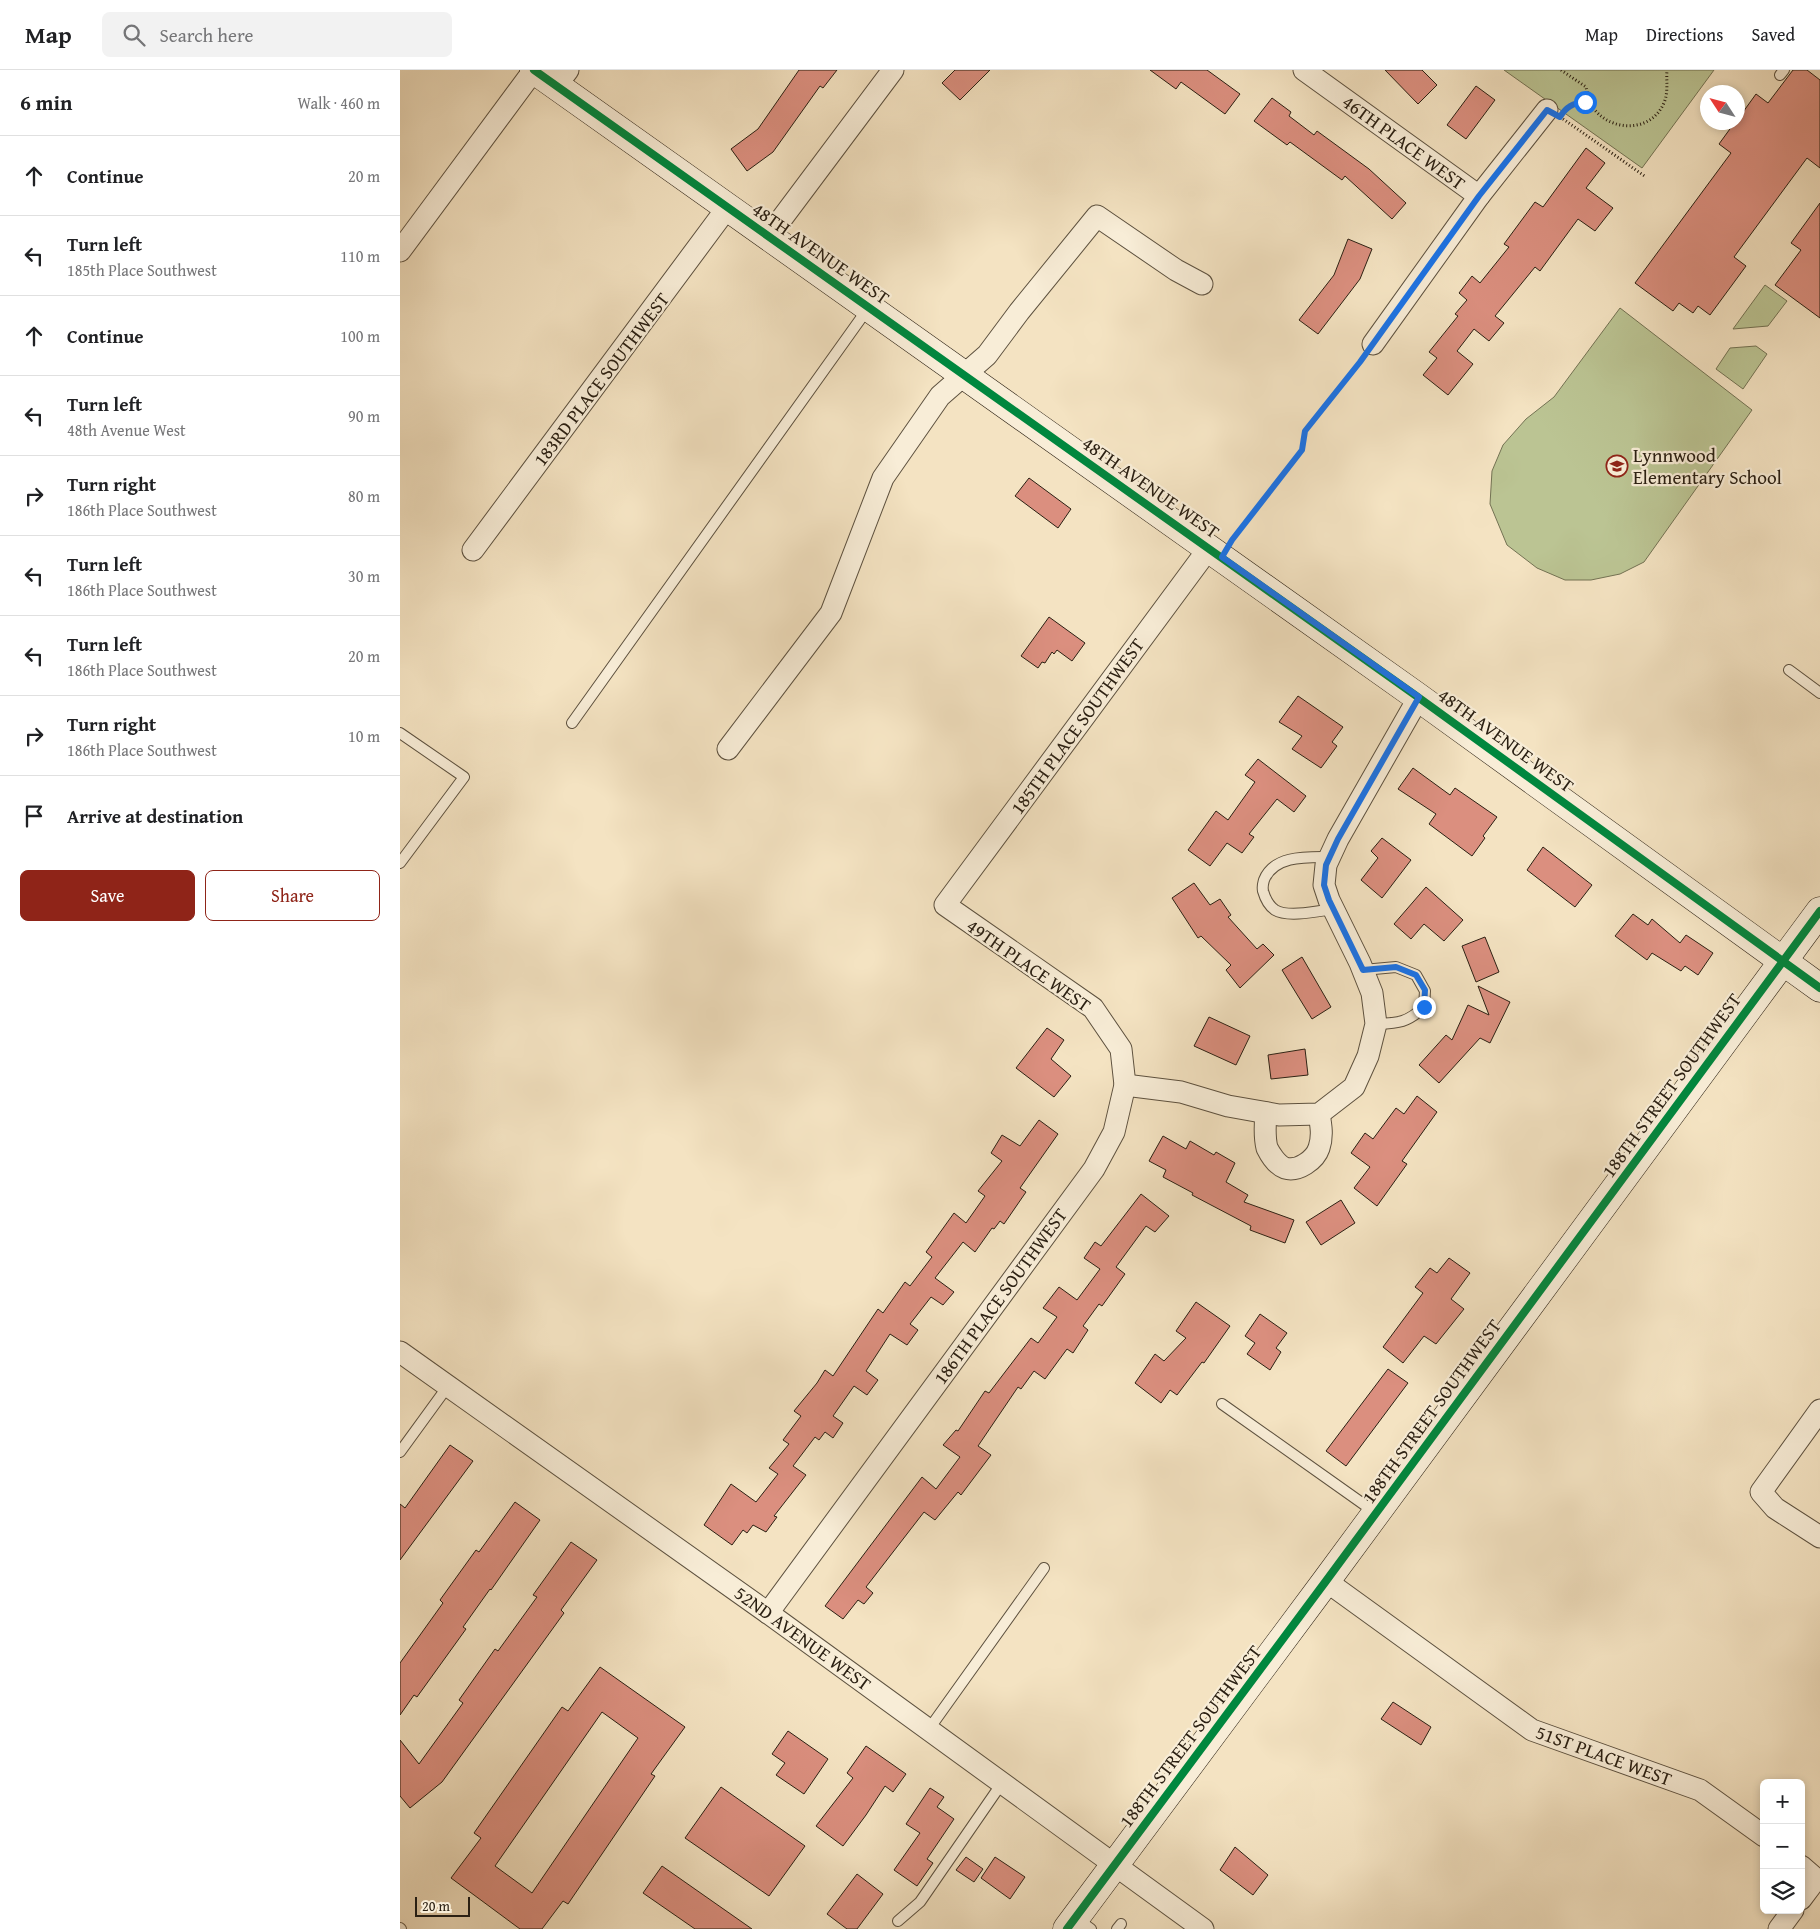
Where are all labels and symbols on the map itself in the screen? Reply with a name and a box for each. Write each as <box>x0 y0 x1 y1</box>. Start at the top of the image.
north arrow <box>1700 85 1745 130</box>
street label: 46TH PLACE WEST <box>1337 88 1472 197</box>
route start <box>1574 91 1597 114</box>
street label: 48TH AVENUE WEST <box>747 195 896 311</box>
street label: 183RD PLACE SOUTHWEST <box>526 286 676 472</box>
street label: 48TH AVENUE WEST <box>1077 429 1226 545</box>
place label: Lynnwood Elementary School <box>1633 441 1782 491</box>
school or university icon: Lynnwood Elementary School <box>1605 454 1629 478</box>
street label: 185TH PLACE SOUTHWEST <box>1003 632 1151 820</box>
street label: 48TH AVENUE WEST <box>1432 681 1580 799</box>
street label: 49TH PLACE WEST <box>961 912 1097 1019</box>
street label: 188TH STREET SOUTHWEST <box>1594 987 1748 1183</box>
route end <box>1413 996 1436 1019</box>
street label: 186TH PLACE SOUTHWEST <box>926 1202 1074 1390</box>
street label: 188TH STREET SOUTHWEST <box>1354 1313 1508 1509</box>
street label: 52ND AVENUE WEST <box>729 1579 877 1697</box>
street label: 188TH STREET SOUTHWEST <box>1112 1639 1268 1833</box>
street label: 51ST PLACE WEST <box>1532 1717 1676 1793</box>
scale bar <box>415 1894 470 1917</box>

